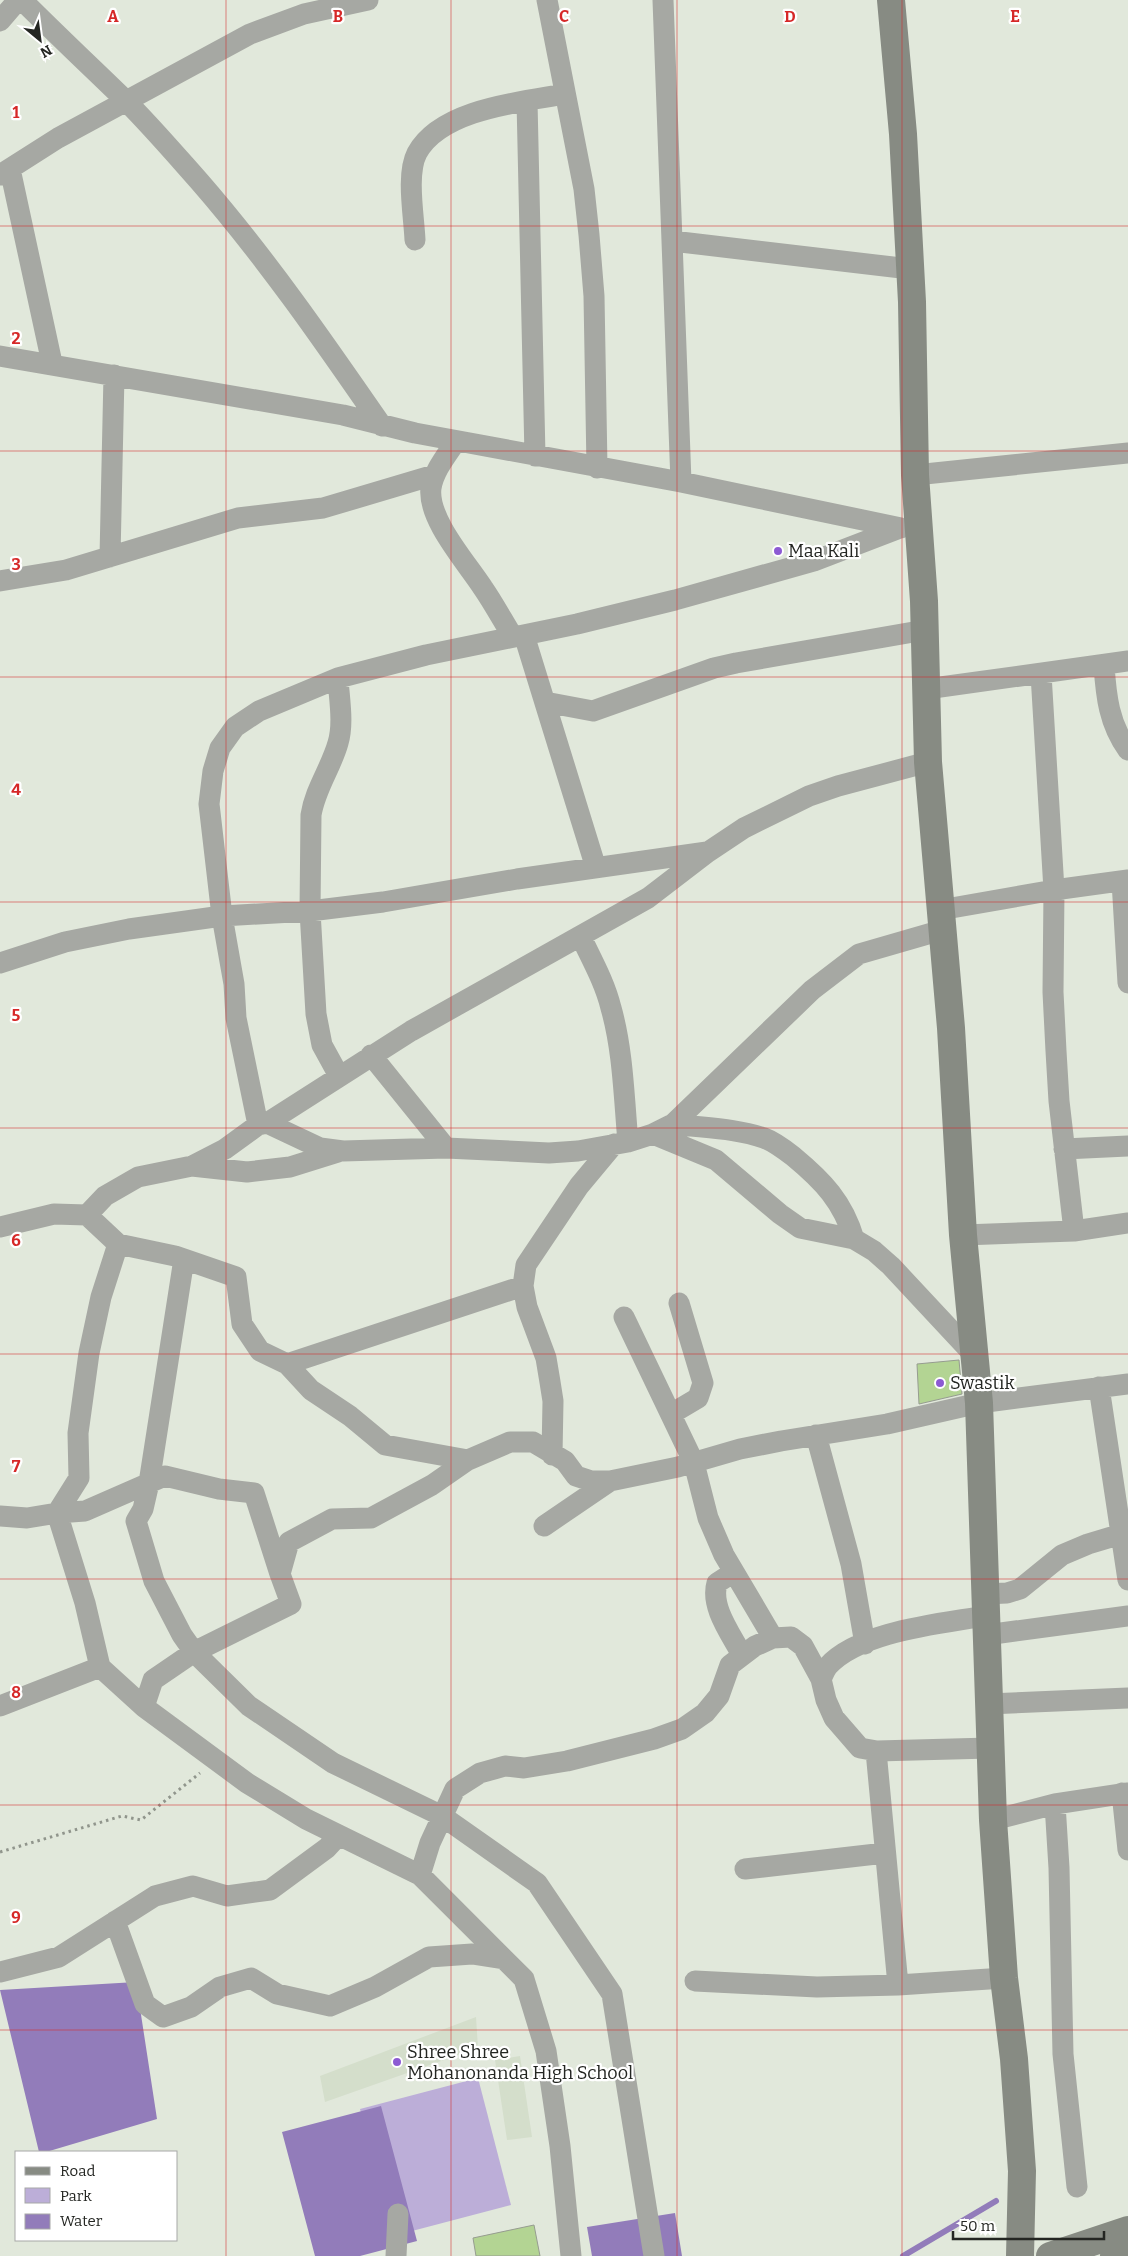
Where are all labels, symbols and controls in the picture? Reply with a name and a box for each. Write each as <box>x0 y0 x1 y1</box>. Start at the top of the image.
text: A <box>107 7 119 26</box>
text: B <box>333 7 343 26</box>
text: C <box>559 7 569 26</box>
text: D <box>784 7 796 26</box>
text: E <box>1010 7 1020 26</box>
north arrow <box>15 15 65 65</box>
text: N <box>37 41 55 61</box>
text: 1 <box>13 103 20 122</box>
text: 2 <box>11 329 21 348</box>
place label: Maa Kali <box>788 540 859 562</box>
marker: Maa Kali <box>772 545 784 557</box>
text: 3 <box>11 555 21 574</box>
text: 4 <box>11 780 21 799</box>
text: 5 <box>12 1006 21 1025</box>
text: 6 <box>11 1231 21 1250</box>
place label: Swastik <box>950 1372 1015 1394</box>
marker: Swastik <box>934 1377 946 1389</box>
text: 7 <box>12 1457 21 1476</box>
text: 8 <box>11 1683 21 1702</box>
text: 9 <box>11 1908 21 1927</box>
place label: Shree Shree Mohanonanda High School <box>407 2041 633 2084</box>
marker: Shree Shree Mohanonanda High School <box>391 2056 403 2068</box>
legend <box>15 2151 178 2241</box>
text: Road <box>60 2162 95 2180</box>
text: Park <box>60 2187 92 2205</box>
scale bar <box>953 2208 1104 2240</box>
text: Water <box>60 2212 103 2230</box>
text: 50 m <box>960 2217 996 2235</box>

